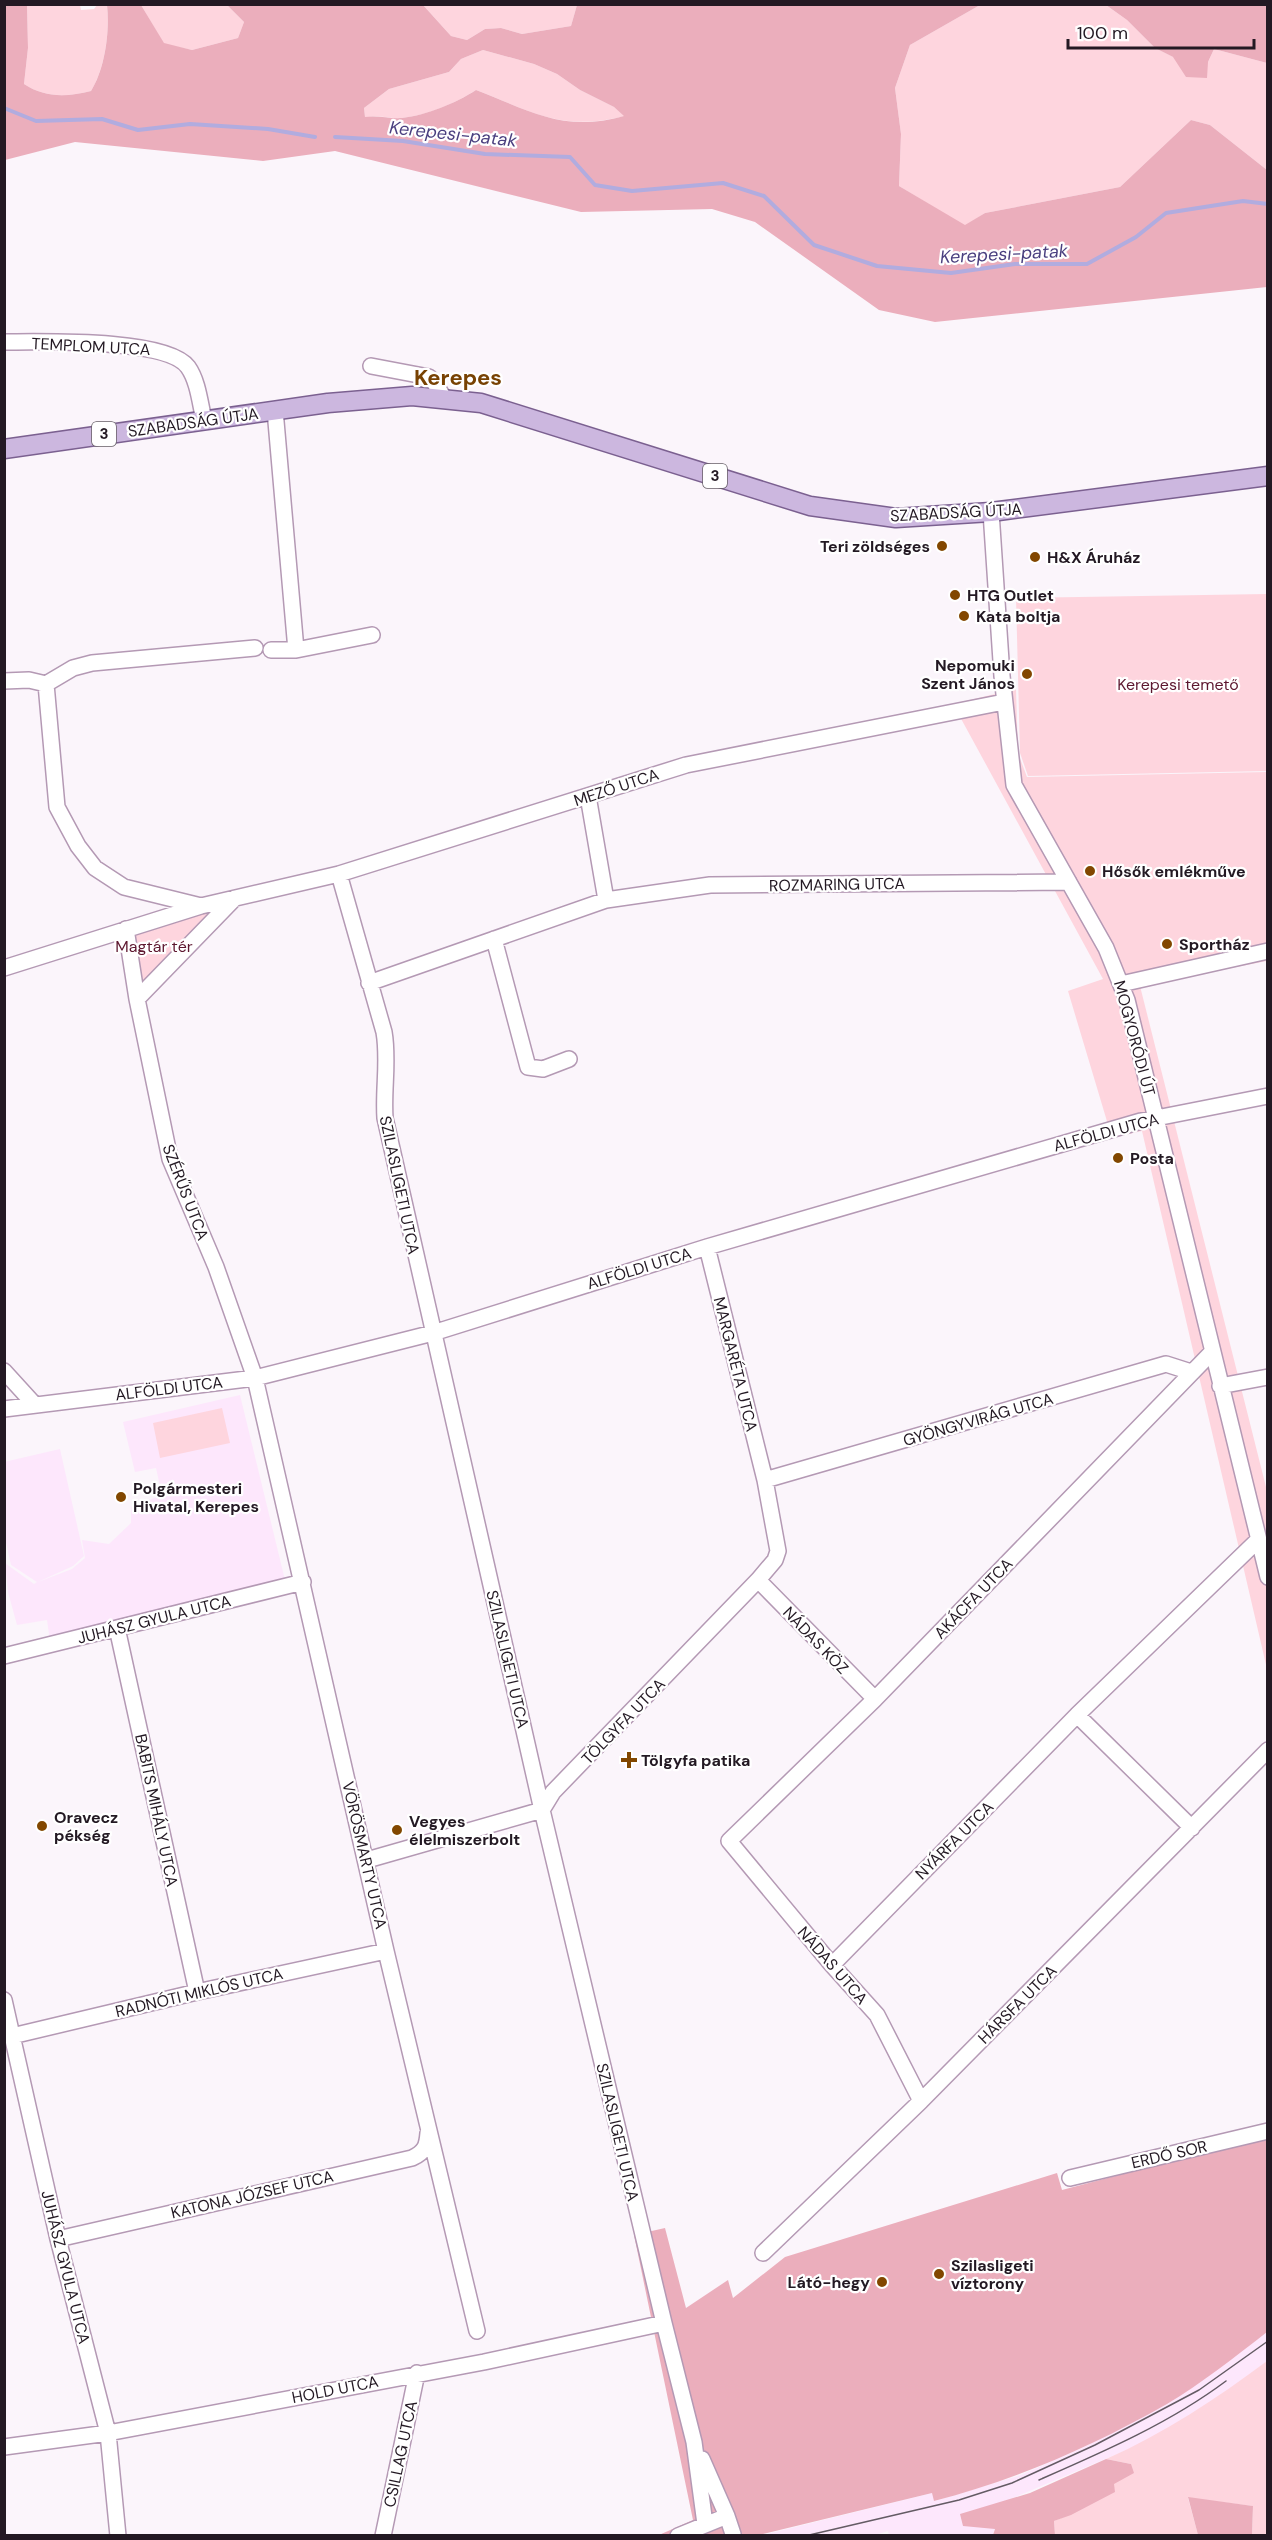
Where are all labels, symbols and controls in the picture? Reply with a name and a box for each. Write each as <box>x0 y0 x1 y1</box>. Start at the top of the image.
scale bar <box>1068 12 1254 50</box>
text: 100 m <box>1077 21 1128 45</box>
water label: Kerepesi-patak <box>388 115 519 153</box>
water label: Kerepesi-patak <box>939 239 1069 269</box>
street label: TEMPLOM UTCA <box>31 333 151 360</box>
district label: Kerepes <box>414 363 502 392</box>
street label: SZABADSÁG ÚTJA <box>126 403 260 442</box>
road number: 3 <box>92 422 116 446</box>
road number: 3 <box>703 464 727 488</box>
street label: SZABADSÁG ÚTJA <box>890 499 1023 526</box>
place label: Teri zöldséges <box>820 536 930 557</box>
marker: Teri zöldséges <box>935 539 949 553</box>
place label: H&X Áruház <box>1047 547 1140 568</box>
marker: H&X Áruház <box>1028 550 1042 564</box>
place label: HTG Outlet <box>967 585 1054 606</box>
marker: HTG Outlet <box>948 588 962 602</box>
place label: Kata boltja <box>976 606 1060 627</box>
marker: Kata boltja <box>957 609 971 623</box>
place label: Nepomuki Szent János <box>921 655 1015 694</box>
marker: Nepomuki Szent János <box>1020 667 1034 681</box>
park label: Kerepesi temető <box>1117 674 1239 695</box>
street label: MEZŐ UTCA <box>571 764 662 811</box>
place label: Hősők emlékműve <box>1102 861 1246 882</box>
marker: Hősők emlékműve <box>1083 864 1097 878</box>
street label: ROZMARING UTCA <box>769 873 906 896</box>
place label: Sportház <box>1179 934 1250 955</box>
park label: Magtár tér <box>115 936 193 957</box>
marker: Sportház <box>1160 937 1174 951</box>
street label: MOGYORÓDI ÚT <box>1109 978 1160 1098</box>
street label: ALFÖLDI UTCA <box>1051 1108 1161 1157</box>
street label: SZILASLIGETI UTCA <box>375 1114 425 1257</box>
street label: SZÉRŰS UTCA <box>158 1141 214 1244</box>
place label: Posta <box>1130 1148 1174 1169</box>
marker: Posta <box>1111 1151 1125 1165</box>
street label: ALFÖLDI UTCA <box>584 1243 694 1294</box>
street label: MARGARÉTA UTCA <box>709 1295 763 1434</box>
street label: ALFÖLDI UTCA <box>114 1371 224 1406</box>
street label: GYÖNGYVIRÁG UTCA <box>901 1388 1056 1451</box>
place label: Polgármesteri Hivatal, Kerepes <box>133 1478 259 1517</box>
marker: Polgármesteri Hivatal, Kerepes <box>114 1490 128 1504</box>
street label: AKÁCFA UTCA <box>930 1553 1017 1643</box>
street label: SZILASLIGETI UTCA <box>481 1588 534 1731</box>
street label: JUHÁSZ GYULA UTCA <box>75 1590 233 1649</box>
street label: NÁDAS KÖZ <box>778 1602 853 1678</box>
street label: TÖLGYFA UTCA <box>577 1674 670 1769</box>
street label: BABITS MIHÁLY UTCA <box>130 1732 183 1889</box>
place label: Tölgyfa patika <box>641 1750 751 1771</box>
marker: Tölgyfa patika <box>622 1753 636 1767</box>
street label: VÖRÖSMARTY UTCA <box>337 1779 392 1931</box>
street label: NYÁRFA UTCA <box>911 1796 998 1884</box>
place label: Oravecz pékség <box>54 1807 118 1846</box>
place label: Vegyes élelmiszerbolt <box>409 1811 520 1850</box>
marker: Oravecz pékség <box>35 1819 49 1833</box>
marker: Vegyes élelmiszerbolt <box>390 1823 404 1837</box>
street label: NÁDAS UTCA <box>793 1922 873 2009</box>
street label: HÁRSFA UTCA <box>973 1960 1062 2048</box>
street label: RADNÓTI MIKLÓS UTCA <box>113 1963 285 2022</box>
street label: SZILASLIGETI UTCA <box>591 2061 644 2204</box>
street label: ERDŐ SOR <box>1129 2136 1209 2173</box>
street label: KATONA JÓZSEF UTCA <box>169 2165 336 2223</box>
street label: JUHÁSZ GYULA UTCA <box>36 2188 95 2346</box>
place label: Szilasligeti víztorony <box>951 2255 1034 2294</box>
marker: Szilasligeti víztorony <box>932 2267 946 2281</box>
place label: Látó-hegy <box>788 2272 870 2293</box>
marker: Látó-hegy <box>875 2275 889 2289</box>
street label: HOLD UTCA <box>290 2371 380 2408</box>
street label: CSILLAG UTCA <box>379 2399 422 2509</box>

